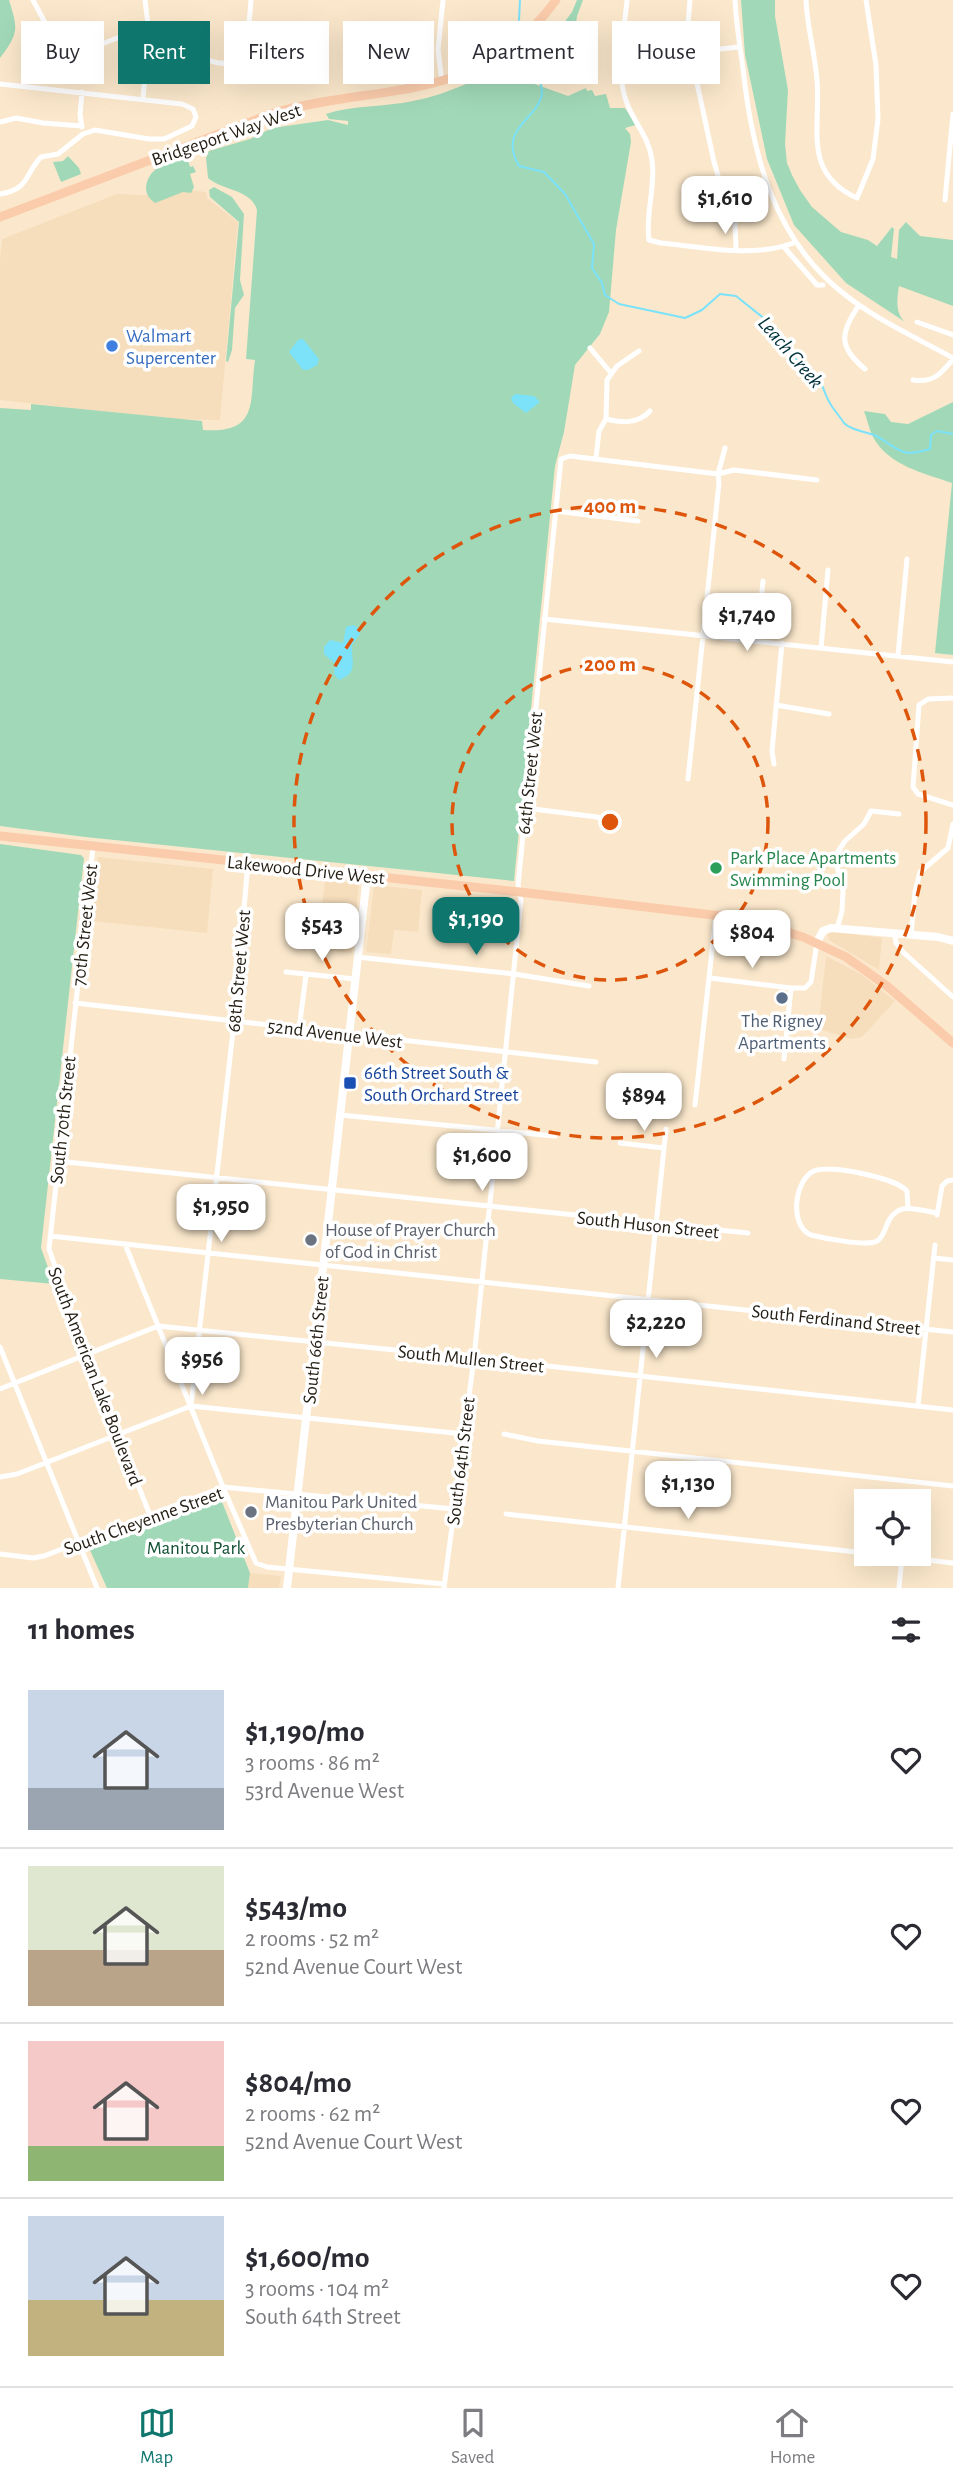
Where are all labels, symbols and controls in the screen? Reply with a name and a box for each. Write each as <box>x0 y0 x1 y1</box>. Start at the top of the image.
chip: Buy <box>21 21 104 84</box>
chip: Rent <box>118 21 210 84</box>
chip: Filters <box>224 21 329 84</box>
chip: New <box>343 21 434 84</box>
chip: Apartment <box>448 21 598 84</box>
chip: House <box>612 21 720 84</box>
street label: Bridgeport Way West <box>149 101 304 170</box>
pin: $1,610 <box>668 176 782 236</box>
text: $1,610 <box>697 187 753 210</box>
water label: Leach Creek <box>754 312 828 393</box>
place label: Walmart Supercenter <box>126 327 216 368</box>
marker: Walmart Supercenter <box>104 338 120 354</box>
text: 400 m <box>584 496 636 517</box>
pin: $1,740 <box>690 594 804 653</box>
text: $1,740 <box>718 604 776 627</box>
text: 200 m <box>584 654 636 675</box>
street label: 64th Street West <box>515 711 546 835</box>
centre of rings <box>598 810 622 834</box>
place label: Park Place Apartments Swimming Pool <box>730 849 896 890</box>
street label: Lakewood Drive West <box>226 853 386 888</box>
marker: Park Place Apartments Swimming Pool <box>708 860 724 876</box>
street label: 70th Street West <box>70 863 101 987</box>
pin: $1,190 <box>419 898 533 957</box>
pin: $543 <box>281 904 363 963</box>
text: $1,190 <box>448 908 504 931</box>
street label: 68th Street West <box>225 909 254 1033</box>
pin: $804 <box>711 911 793 970</box>
text: $543 <box>301 914 343 937</box>
text: $804 <box>729 921 775 944</box>
marker: The Rigney Apartments <box>774 990 790 1006</box>
place label: The Rigney Apartments <box>738 1012 826 1053</box>
street label: 52nd Avenue West <box>266 1017 403 1052</box>
street label: South 70th Street <box>47 1055 80 1185</box>
place label: 66th Street South & South Orchard Street <box>364 1064 518 1105</box>
pin: $894 <box>603 1074 685 1133</box>
marker: 66th Street South & South Orchard Street <box>342 1075 358 1091</box>
text: $894 <box>622 1084 666 1107</box>
pin: $1,600 <box>425 1134 539 1193</box>
text: $1,600 <box>453 1144 511 1167</box>
pin: $1,950 <box>164 1184 278 1244</box>
text: $1,950 <box>193 1195 249 1218</box>
street label: South Huson Street <box>576 1209 720 1242</box>
place label: House of Prayer Church of God in Christ <box>325 1221 496 1262</box>
marker: House of Prayer Church of God in Christ <box>303 1232 319 1248</box>
street label: South American Lake Boulevard <box>44 1265 145 1489</box>
street label: South 66th Street <box>300 1275 333 1405</box>
pin: $2,220 <box>599 1300 713 1360</box>
street label: South Ferdinand Street <box>751 1302 921 1339</box>
text: $2,220 <box>626 1311 686 1334</box>
pin: $956 <box>161 1338 243 1397</box>
street label: South Mullen Street <box>397 1342 545 1377</box>
text: $956 <box>181 1348 223 1371</box>
street label: South 64th Street <box>444 1396 479 1526</box>
pin: $1,130 <box>631 1462 745 1521</box>
text: $1,130 <box>661 1472 715 1495</box>
street label: South Cheyenne Street <box>61 1484 226 1559</box>
map controls <box>854 1489 931 1566</box>
button: locate <box>854 1489 931 1566</box>
place label: Manitou Park United Presbyterian Church <box>265 1493 417 1534</box>
marker: Manitou Park United Presbyterian Church <box>243 1504 259 1520</box>
park label: Manitou Park <box>147 1539 246 1558</box>
icon: filters <box>887 1611 925 1649</box>
text: 11 homes <box>28 1615 135 1645</box>
text: $1,190/mo <box>245 1717 365 1747</box>
icon: home <box>84 1718 168 1802</box>
icon: heart <box>887 1741 925 1779</box>
text: 3 rooms · 86 m² <box>245 1752 380 1775</box>
text: 53rd Avenue West <box>245 1780 404 1803</box>
text: $543/mo <box>245 1893 347 1923</box>
icon: home <box>84 1894 168 1978</box>
icon: heart <box>887 1917 925 1955</box>
text: 2 rooms · 52 m² <box>245 1928 379 1951</box>
text: 52nd Avenue Court West <box>245 1956 462 1979</box>
text: $804/mo <box>245 2068 352 2098</box>
icon: home <box>84 2069 168 2153</box>
icon: heart <box>887 2092 925 2130</box>
text: 2 rooms · 62 m² <box>245 2103 380 2126</box>
text: 52nd Avenue Court West <box>245 2131 462 2154</box>
text: $1,600/mo <box>245 2243 369 2273</box>
icon: home <box>84 2244 168 2328</box>
icon: heart <box>887 2267 925 2305</box>
text: 3 rooms · 104 m² <box>245 2278 389 2301</box>
text: South 64th Street <box>245 2306 401 2329</box>
tab: Map <box>138 2404 176 2469</box>
tab: Saved <box>451 2404 494 2469</box>
tab: Home <box>770 2404 815 2469</box>

